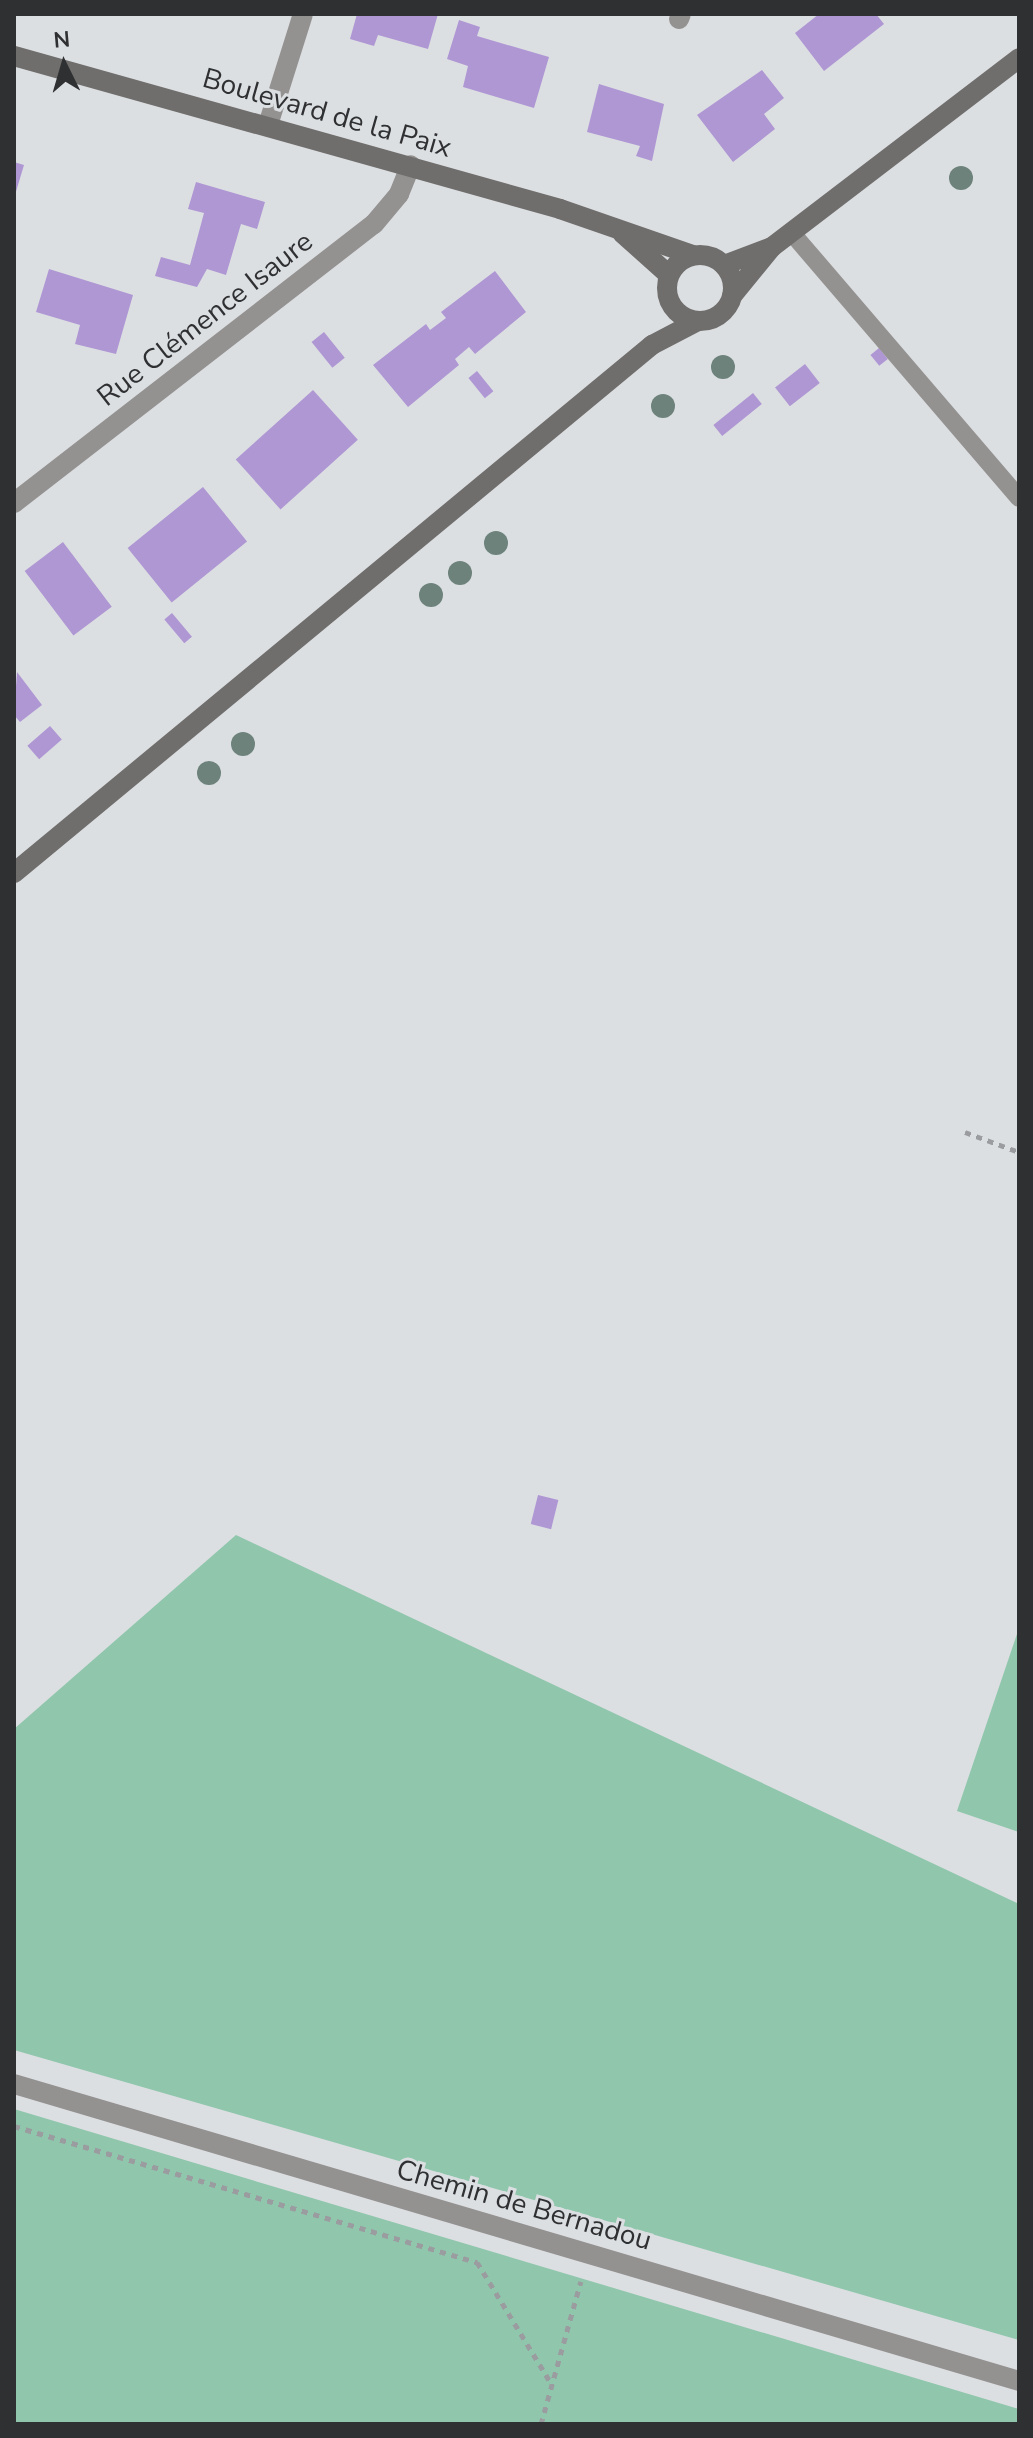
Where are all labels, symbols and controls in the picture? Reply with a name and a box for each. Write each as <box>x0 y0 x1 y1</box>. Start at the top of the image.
north arrow <box>24 24 104 104</box>
text: N <box>52 24 71 56</box>
street label: Boulevard de la Paix <box>199 61 455 165</box>
street label: Rue Clémence Isaure <box>91 225 319 413</box>
street label: Chemin de Bernadou <box>393 2152 655 2258</box>

